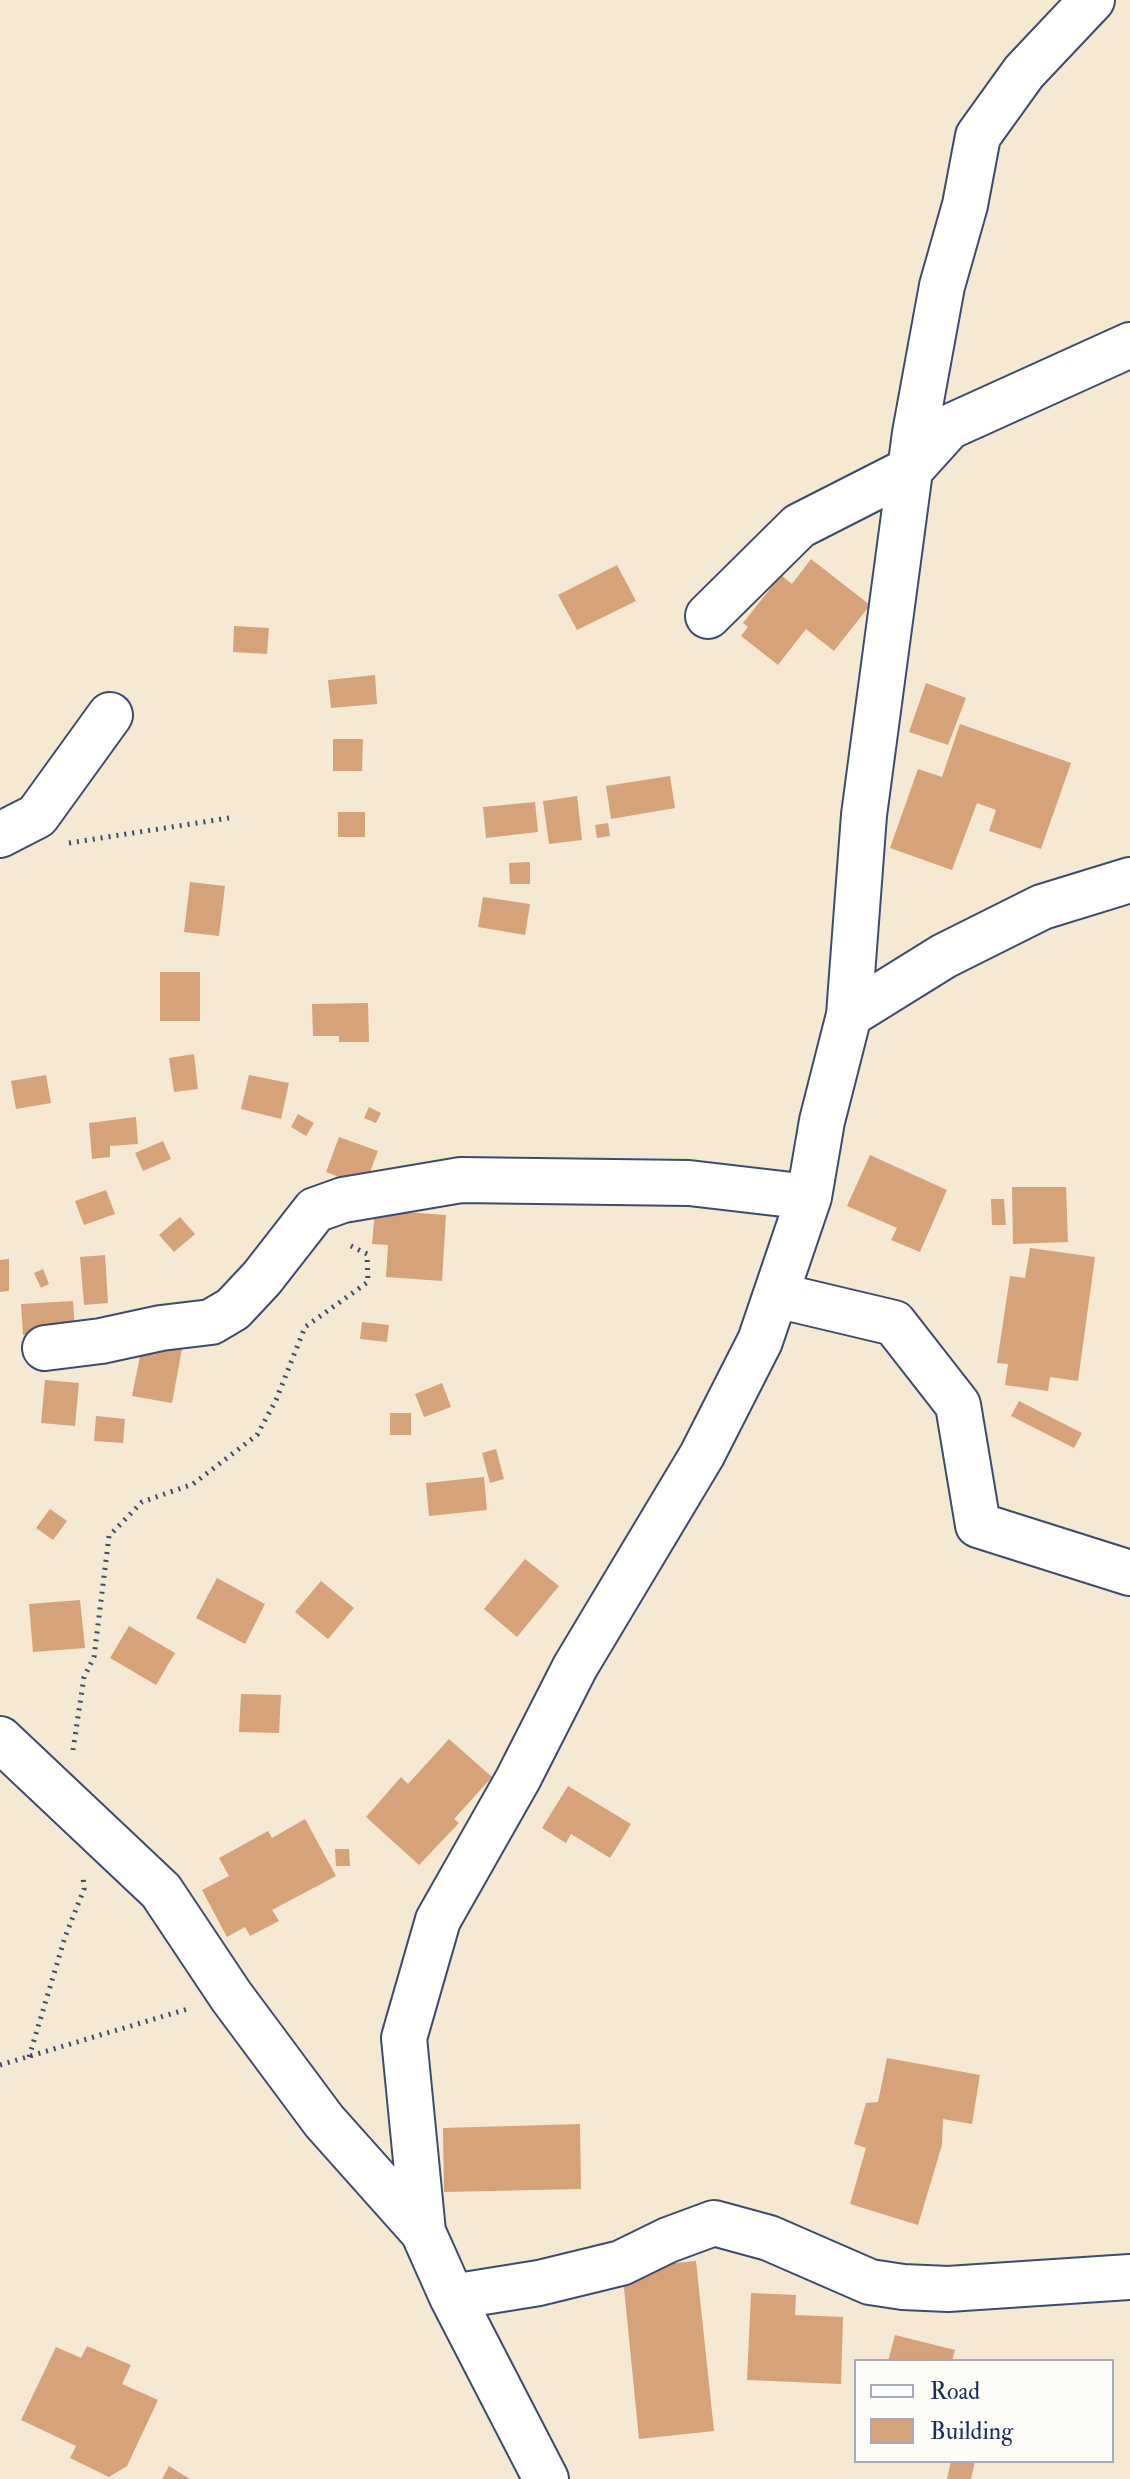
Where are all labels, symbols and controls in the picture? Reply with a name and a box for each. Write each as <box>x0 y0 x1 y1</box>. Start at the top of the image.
legend <box>854 2359 1114 2463</box>
text: Road <box>930 2376 980 2407</box>
text: Building <box>930 2416 1013 2447</box>

